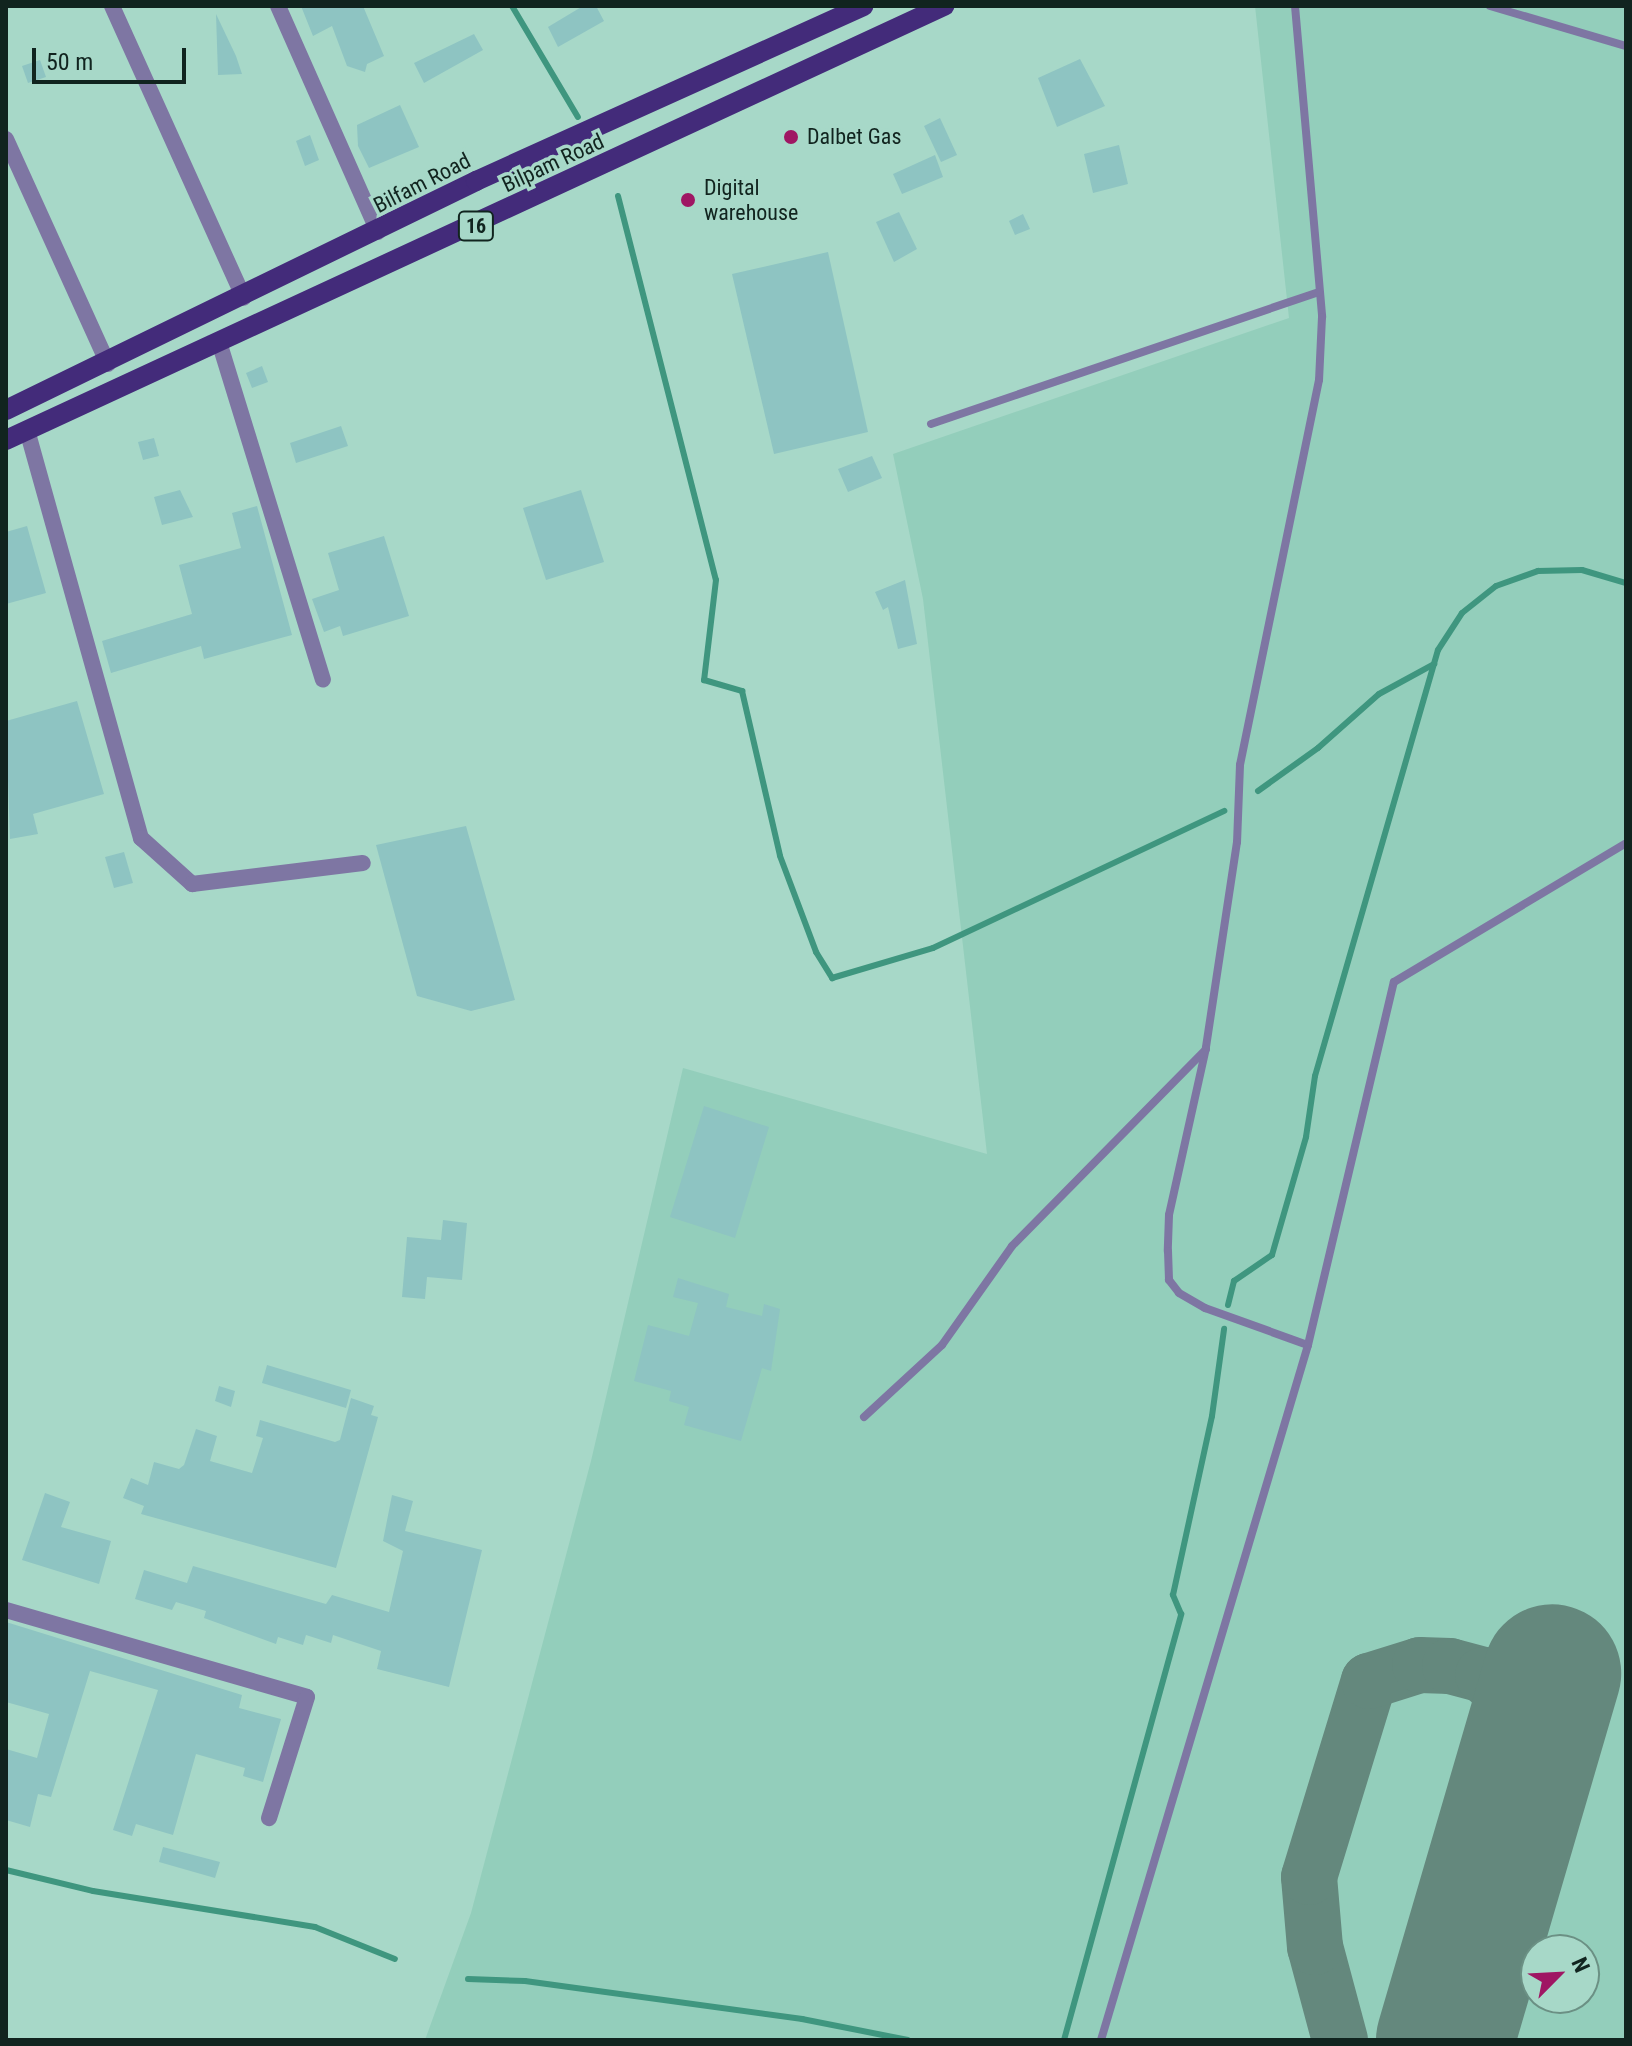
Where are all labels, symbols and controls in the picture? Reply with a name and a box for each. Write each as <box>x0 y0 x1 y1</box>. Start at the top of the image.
scale bar <box>36 32 190 82</box>
text: 50 m <box>46 48 93 76</box>
place label: Dalbet Gas <box>807 124 901 150</box>
street label: Bilpam Road <box>498 128 608 198</box>
marker: Dalbet Gas <box>782 128 800 146</box>
street label: Bilfam Road <box>369 147 475 219</box>
place label: Digital warehouse <box>704 174 798 226</box>
marker: Digital warehouse <box>679 191 697 209</box>
road number: 16 <box>456 210 496 242</box>
north arrow <box>1520 1934 1600 2014</box>
text: N <box>1566 1954 1595 1976</box>

